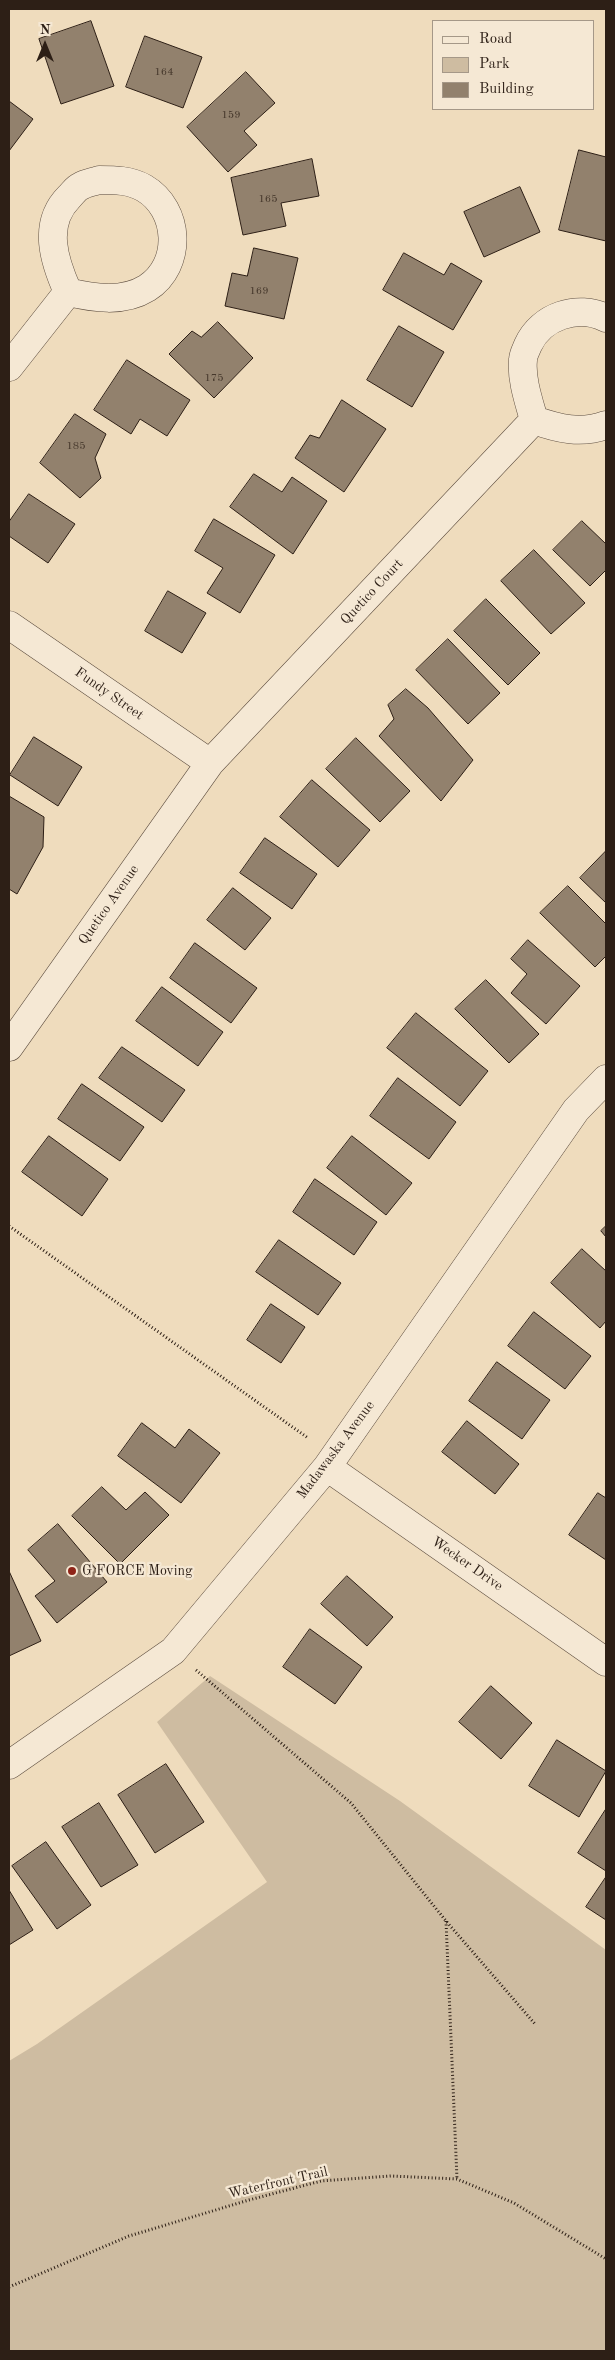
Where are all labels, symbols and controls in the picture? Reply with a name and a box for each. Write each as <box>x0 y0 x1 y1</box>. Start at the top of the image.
north arrow <box>20 20 70 70</box>
legend <box>432 20 595 110</box>
text: N <box>40 23 50 37</box>
text: Road <box>479 32 512 47</box>
text: Park <box>479 57 510 72</box>
house number: 164 <box>154 65 174 79</box>
text: Building <box>479 82 534 97</box>
house number: 159 <box>221 108 241 122</box>
house number: 165 <box>258 192 278 206</box>
house number: 169 <box>249 284 269 298</box>
house number: 175 <box>204 371 224 385</box>
house number: 185 <box>66 439 86 453</box>
street label: Quetico Court <box>337 556 407 628</box>
street label: Fundy Street <box>71 664 147 724</box>
street label: Quetico Avenue <box>75 862 143 948</box>
street label: Madawaska Avenue <box>294 1398 378 1502</box>
street label: Wecker Drive <box>428 1533 506 1595</box>
place label: G FORCE Moving <box>82 1563 193 1579</box>
marker: G FORCE Moving <box>66 1565 78 1577</box>
street label: Waterfront Trail <box>227 2163 329 2203</box>

